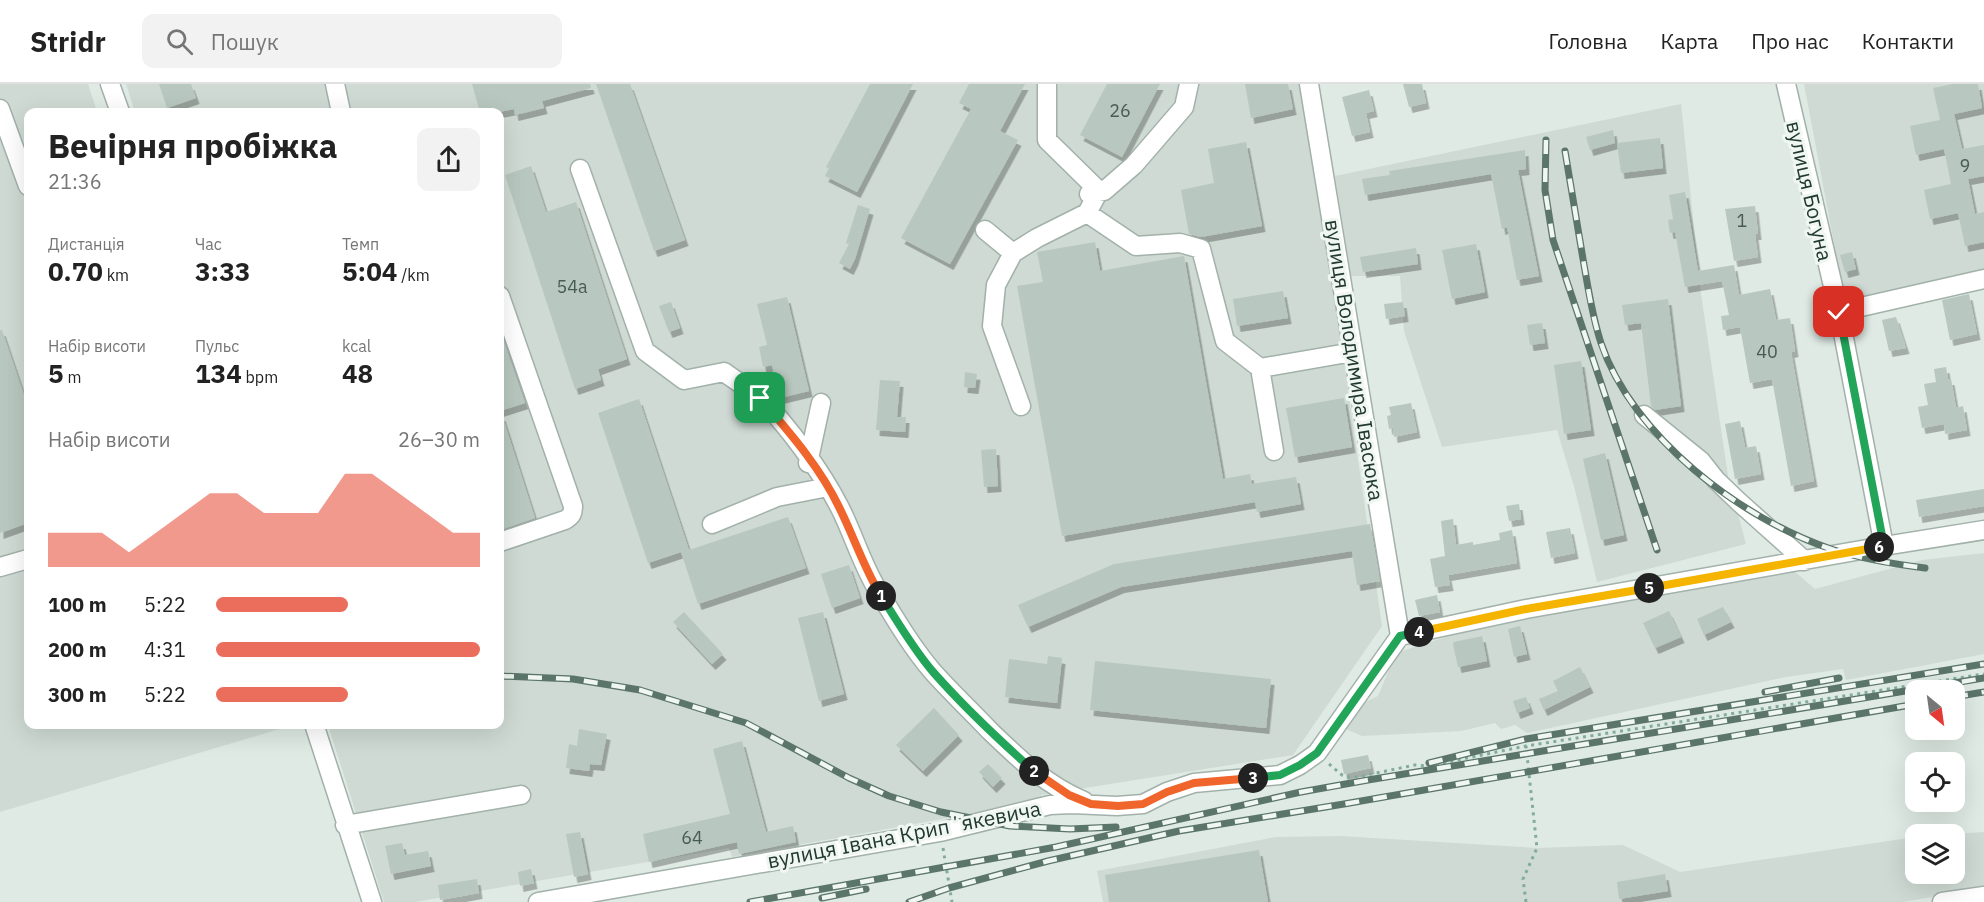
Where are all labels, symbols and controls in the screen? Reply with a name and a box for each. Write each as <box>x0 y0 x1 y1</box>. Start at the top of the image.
search box <box>142 14 562 68</box>
text: Stridr <box>30 23 106 60</box>
icon: search <box>163 25 196 58</box>
text: Пошук <box>211 27 279 56</box>
text: Головна <box>1549 27 1627 55</box>
text: Карта <box>1660 27 1718 55</box>
text: Про нас <box>1751 27 1829 55</box>
text: Контакти <box>1862 27 1954 55</box>
house number: 26 <box>1109 99 1131 122</box>
street label: вулиця Богуна <box>1780 118 1840 264</box>
text: Вечірня пробіжка <box>48 124 337 167</box>
button: share <box>417 128 480 191</box>
house number: 9 <box>1960 154 1970 177</box>
text: 21:36 <box>48 168 102 195</box>
house number: 1 <box>1737 209 1747 232</box>
street label: вулиця Володимира Івасюка <box>1319 217 1391 503</box>
text: Дистанція <box>48 234 125 254</box>
text: Час <box>195 234 222 254</box>
text: Темп <box>342 234 379 254</box>
text: 0.70 <box>48 254 103 288</box>
text: 3:33 <box>195 254 250 288</box>
text: 5:04 <box>342 254 397 288</box>
text: km <box>103 265 129 285</box>
text: /km <box>397 265 430 285</box>
house number: 54а <box>556 275 588 298</box>
pin <box>1813 286 1864 337</box>
icon: check <box>1822 295 1855 328</box>
text: Набір висоти <box>48 336 146 356</box>
text: Пульс <box>195 336 239 356</box>
text: kcal <box>342 336 371 356</box>
house number: 40 <box>1756 340 1778 363</box>
text: 5 <box>48 356 64 390</box>
text: 134 <box>195 356 242 390</box>
text: 48 <box>342 356 373 390</box>
text: m <box>64 367 81 387</box>
text: bpm <box>242 367 278 387</box>
pin <box>734 372 785 423</box>
icon: arrive <box>743 381 776 414</box>
text: Набір висоти <box>48 426 171 453</box>
text: 26–30 m <box>398 426 480 453</box>
pin: 6 <box>1864 532 1894 562</box>
text: 6 <box>1874 537 1884 557</box>
pin: 5 <box>1634 573 1664 603</box>
text: 5 <box>1644 578 1654 598</box>
pin: 1 <box>866 581 896 611</box>
text: 1 <box>876 586 886 606</box>
text: 100 m <box>48 591 107 618</box>
text: 5:22 <box>144 591 186 618</box>
pin: 4 <box>1404 617 1434 647</box>
text: 4 <box>1414 622 1424 642</box>
text: 200 m <box>48 636 107 663</box>
text: 4:31 <box>144 636 186 663</box>
north arrow <box>1905 680 1965 740</box>
map controls <box>1905 680 1965 884</box>
text: 300 m <box>48 681 107 708</box>
text: 5:22 <box>144 681 186 708</box>
button: locate <box>1905 752 1965 812</box>
pin: 2 <box>1019 756 1049 786</box>
text: 2 <box>1029 761 1039 781</box>
pin: 3 <box>1238 763 1268 793</box>
text: 3 <box>1248 768 1258 788</box>
street label: вулиця Івана Крипʼякевича <box>765 794 1043 874</box>
button: layers <box>1905 824 1965 884</box>
house number: 64 <box>681 826 703 849</box>

